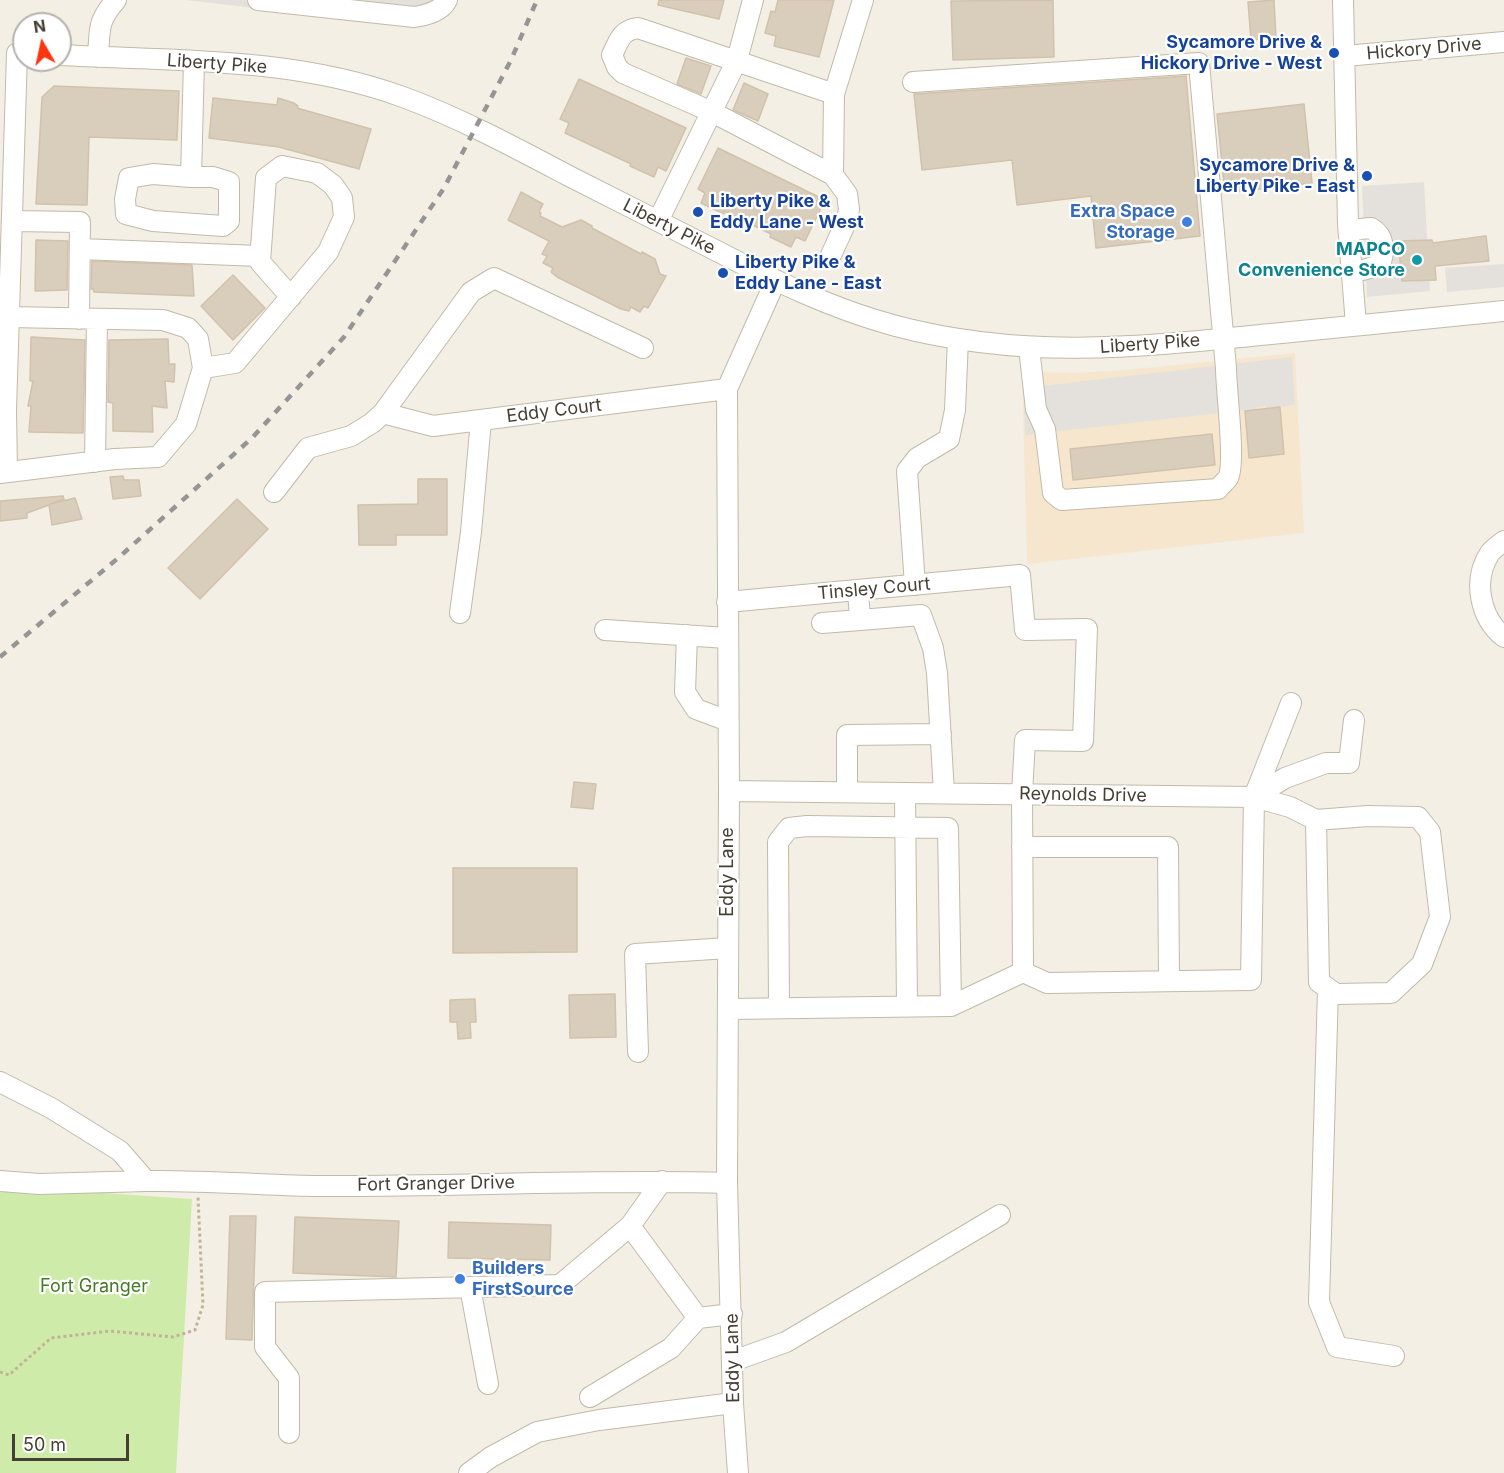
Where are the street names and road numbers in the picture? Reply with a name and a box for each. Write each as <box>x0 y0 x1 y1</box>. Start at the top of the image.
street label: Hickory Drive <box>1366 33 1482 65</box>
street label: Liberty Pike <box>166 50 268 78</box>
street label: Liberty Pike <box>619 195 719 259</box>
street label: Liberty Pike <box>1099 330 1201 358</box>
street label: Eddy Court <box>505 394 603 428</box>
street label: Tinsley Court <box>817 573 931 605</box>
street label: Reynolds Drive <box>1019 783 1147 807</box>
street label: Eddy Lane <box>717 827 739 917</box>
street label: Fort Granger Drive <box>357 1172 515 1196</box>
street label: Eddy Lane <box>721 1313 745 1403</box>

